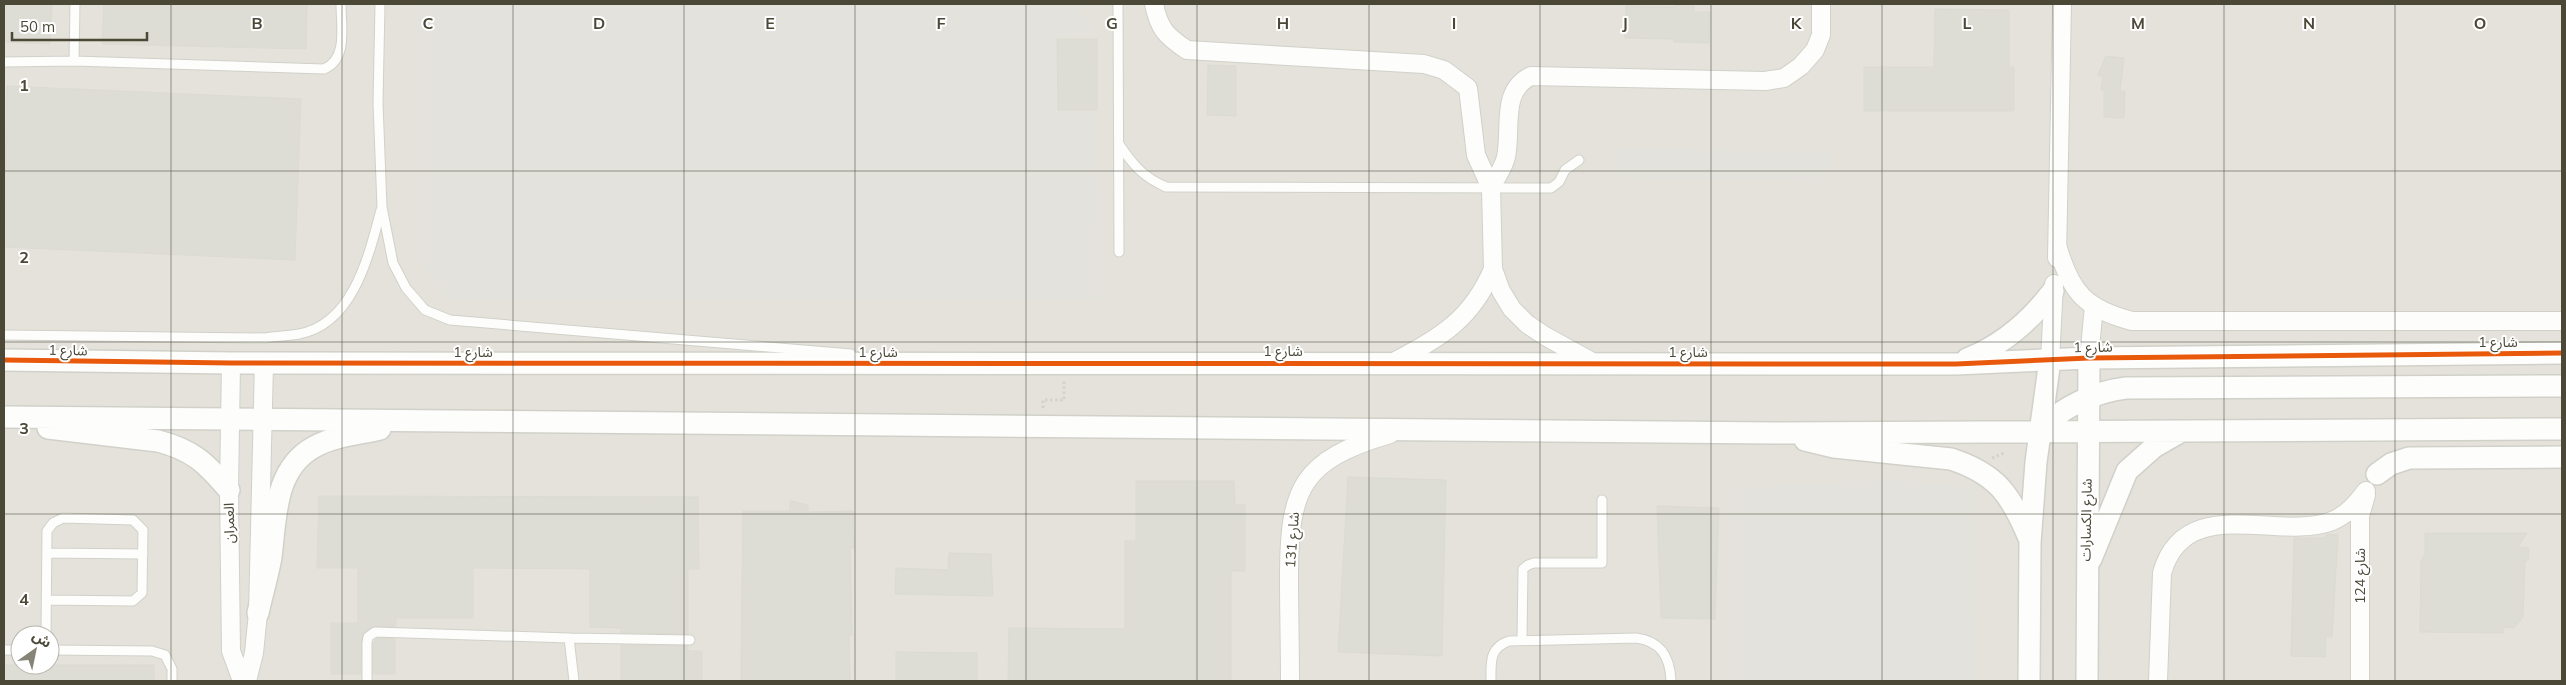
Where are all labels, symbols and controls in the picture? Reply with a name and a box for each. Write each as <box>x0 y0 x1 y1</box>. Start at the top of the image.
scale bar <box>12 10 148 42</box>
text: B <box>251 13 263 33</box>
text: C <box>423 13 434 33</box>
text: D <box>593 13 605 33</box>
text: E <box>765 13 775 33</box>
text: F <box>936 13 946 33</box>
text: G <box>1106 13 1118 33</box>
text: H <box>1277 13 1289 33</box>
text: I <box>1452 13 1456 33</box>
text: J <box>1622 13 1628 33</box>
text: K <box>1791 13 1803 33</box>
text: L <box>1963 13 1972 33</box>
text: M <box>2131 13 2145 33</box>
text: N <box>2303 13 2315 33</box>
text: O <box>2474 13 2486 33</box>
text: 50 m <box>20 17 55 36</box>
text: 1 <box>19 75 29 95</box>
text: 2 <box>19 247 29 267</box>
street label: شارع 1 <box>2478 333 2518 353</box>
street label: شارع 1 <box>2073 338 2113 358</box>
street label: شارع 1 <box>48 341 88 361</box>
street label: شارع 1 <box>1263 342 1303 362</box>
street label: شارع 1 <box>453 343 493 363</box>
street label: شارع 1 <box>858 343 898 363</box>
street label: شارع 1 <box>1668 343 1708 363</box>
text: 3 <box>19 418 29 438</box>
street label: شارع الكسارات <box>2076 478 2098 562</box>
street label: العمران <box>220 503 238 543</box>
street label: شارع 131 <box>1281 511 1305 569</box>
street label: شارع 124 <box>2351 548 2371 604</box>
text: 4 <box>19 589 29 609</box>
north arrow <box>10 625 60 675</box>
text: ش <box>29 626 55 652</box>

